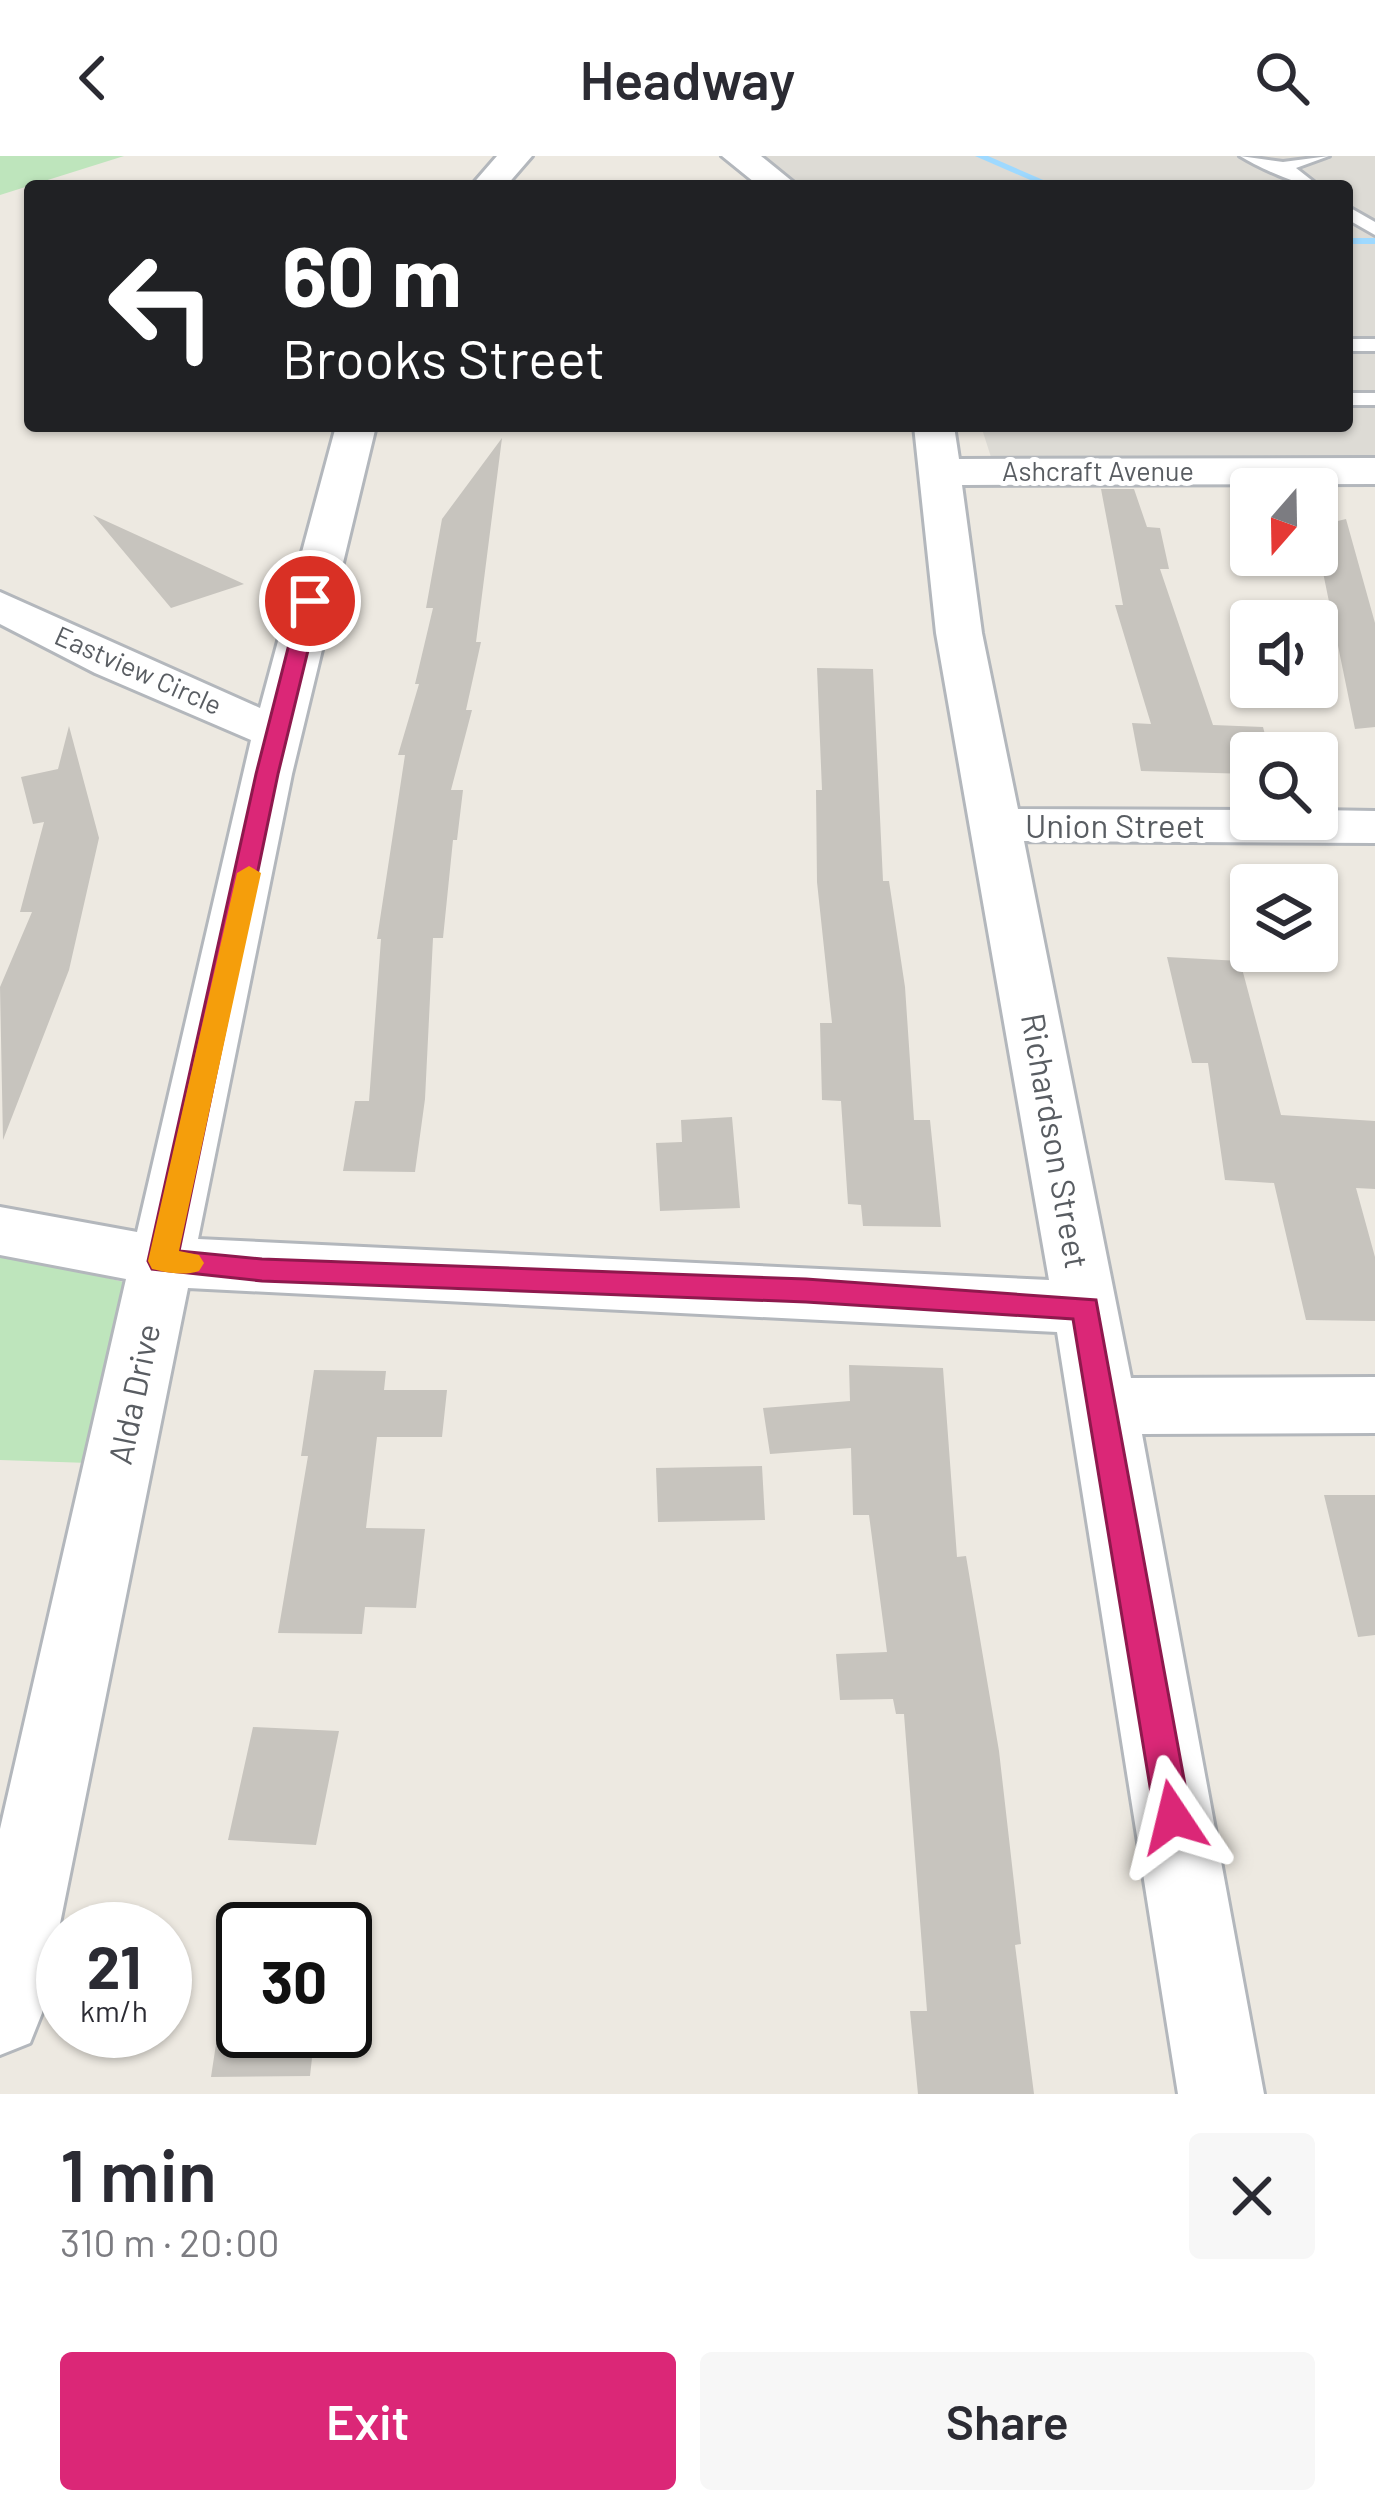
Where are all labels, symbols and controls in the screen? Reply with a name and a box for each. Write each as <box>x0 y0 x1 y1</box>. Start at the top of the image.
icon: back <box>60 45 126 111</box>
icon: search <box>1249 45 1315 111</box>
text: Headway <box>580 46 795 111</box>
text: 60 m <box>282 223 462 324</box>
icon: left <box>84 228 240 384</box>
text: Brooks Street <box>282 325 605 390</box>
street label: Ashcraft Avenue <box>1002 454 1194 486</box>
north arrow <box>1230 468 1338 576</box>
map controls <box>1230 468 1338 972</box>
pin <box>259 550 361 652</box>
icon: arrive <box>277 568 343 634</box>
button: sound <box>1230 600 1338 708</box>
street label: Eastview Circle <box>50 618 227 720</box>
button: search <box>1230 732 1338 840</box>
street label: Union Street <box>1025 805 1205 845</box>
button: layers <box>1230 864 1338 972</box>
street label: Richardson Street <box>1014 1010 1098 1272</box>
street label: Alda Drive <box>99 1320 167 1468</box>
position arrow <box>1110 1754 1236 1880</box>
speed limit sign: 30 <box>216 1902 372 2058</box>
text: 21 <box>87 1929 141 2001</box>
text: km/h <box>80 1992 148 2028</box>
text: 1 min <box>60 2130 217 2216</box>
button: close <box>1189 2133 1315 2259</box>
text: 310 m · 20:00 <box>60 2218 280 2265</box>
button: Exit <box>60 2352 676 2490</box>
button: Share <box>700 2352 1315 2490</box>

